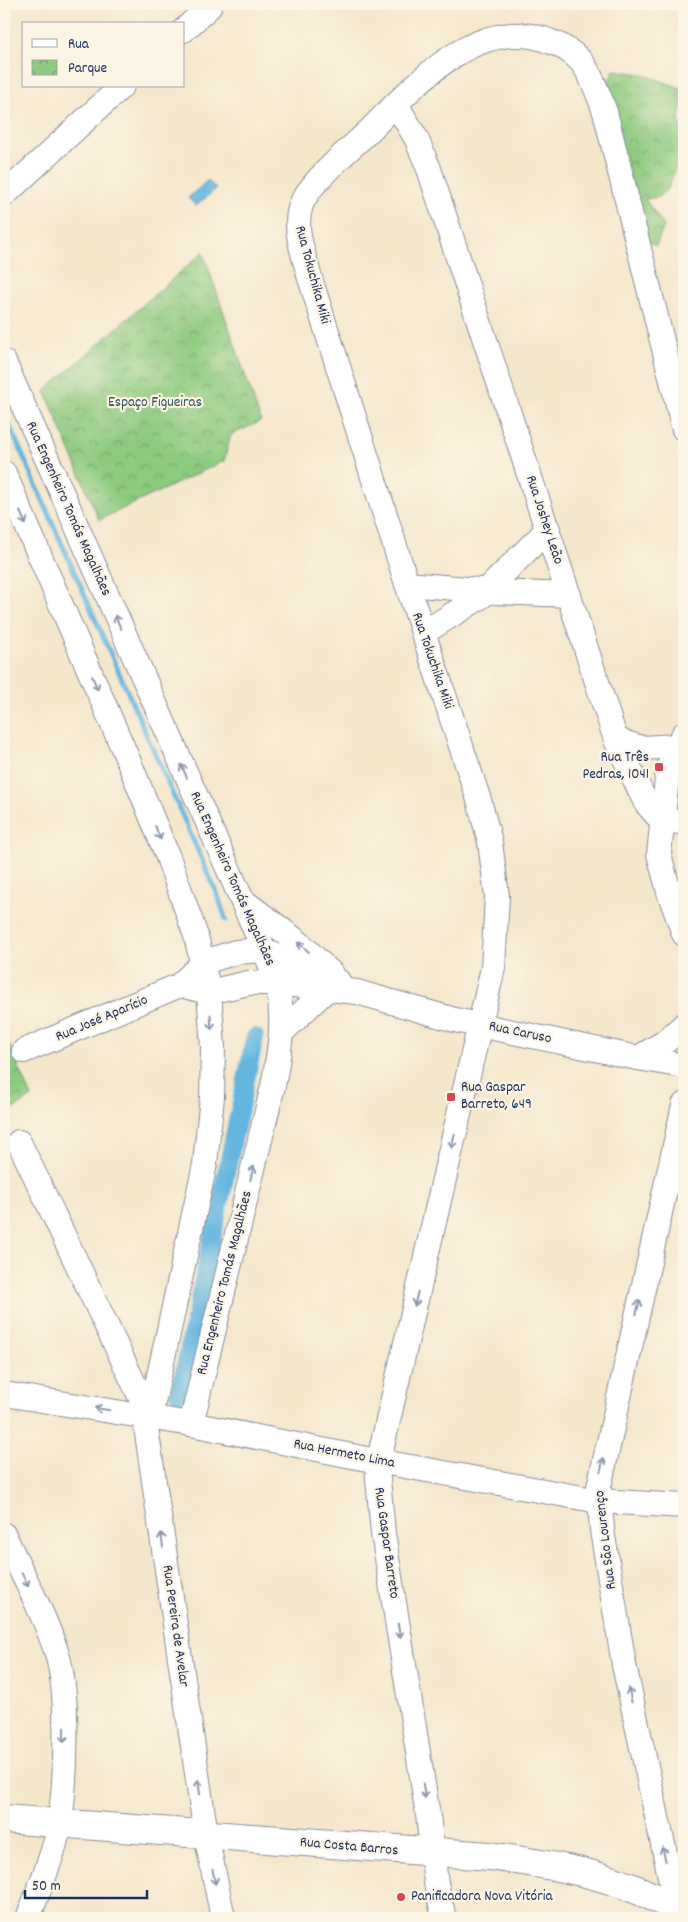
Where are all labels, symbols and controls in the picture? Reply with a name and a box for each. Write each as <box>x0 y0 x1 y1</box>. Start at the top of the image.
legend <box>22 22 185 88</box>
text: Rua <box>68 34 90 56</box>
text: Parque <box>68 58 108 80</box>
street label: Rua Tokuchika Miki <box>288 223 336 327</box>
park label: Espaço Figueiras <box>108 392 202 414</box>
street label: Rua Engenheiro Tomás Magalhães <box>19 418 117 600</box>
street label: Rua Joshey Leão <box>519 473 569 568</box>
one-way arrow <box>19 510 29 525</box>
street label: Rua Tokuchika Miki <box>405 610 459 713</box>
one-way arrow <box>112 615 122 630</box>
one-way arrow <box>91 675 101 690</box>
place label: Rua Três Pedras, 1041 <box>582 747 649 786</box>
marker: Rua Três Pedras, 1041 <box>653 761 665 773</box>
one-way arrow <box>178 764 188 779</box>
street label: Rua Engenheiro Tomás Magalhães <box>183 788 281 970</box>
one-way arrow <box>154 825 163 840</box>
one-way arrow <box>297 941 310 953</box>
street label: Rua José Aparício <box>52 990 152 1048</box>
one-way arrow <box>206 1014 216 1030</box>
street label: Rua Caruso <box>487 1016 554 1050</box>
place label: Rua Gaspar Barreto, 649 <box>461 1077 532 1116</box>
marker: Rua Gaspar Barreto, 649 <box>445 1091 457 1103</box>
one-way arrow <box>448 1132 457 1148</box>
one-way arrow <box>248 1165 257 1181</box>
street label: Rua Engenheiro Tomás Magalhães <box>191 1189 259 1377</box>
one-way arrow <box>411 1290 420 1306</box>
one-way arrow <box>634 1299 643 1315</box>
one-way arrow <box>95 1404 111 1414</box>
street label: Rua Hermeto Lima <box>291 1433 398 1475</box>
one-way arrow <box>598 1458 608 1474</box>
street label: Rua Gaspar Barreto <box>367 1486 405 1600</box>
street label: Rua São Lourenço <box>589 1489 623 1591</box>
one-way arrow <box>157 1532 167 1548</box>
street label: Rua Pereira de Avelar <box>156 1564 195 1689</box>
one-way arrow <box>20 1572 30 1587</box>
one-way arrow <box>394 1622 404 1638</box>
one-way arrow <box>625 1687 634 1703</box>
one-way arrow <box>59 1726 69 1743</box>
one-way arrow <box>194 1779 204 1795</box>
one-way arrow <box>419 1783 429 1799</box>
street label: Rua Costa Barros <box>299 1832 399 1862</box>
one-way arrow <box>659 1846 668 1862</box>
scale bar <box>25 1867 148 1899</box>
one-way arrow <box>210 1868 220 1884</box>
text: 50 m <box>32 1876 61 1898</box>
place label: Panificadora Nova Vitória <box>411 1886 554 1908</box>
marker: Panificadora Nova Vitória <box>395 1891 407 1903</box>

